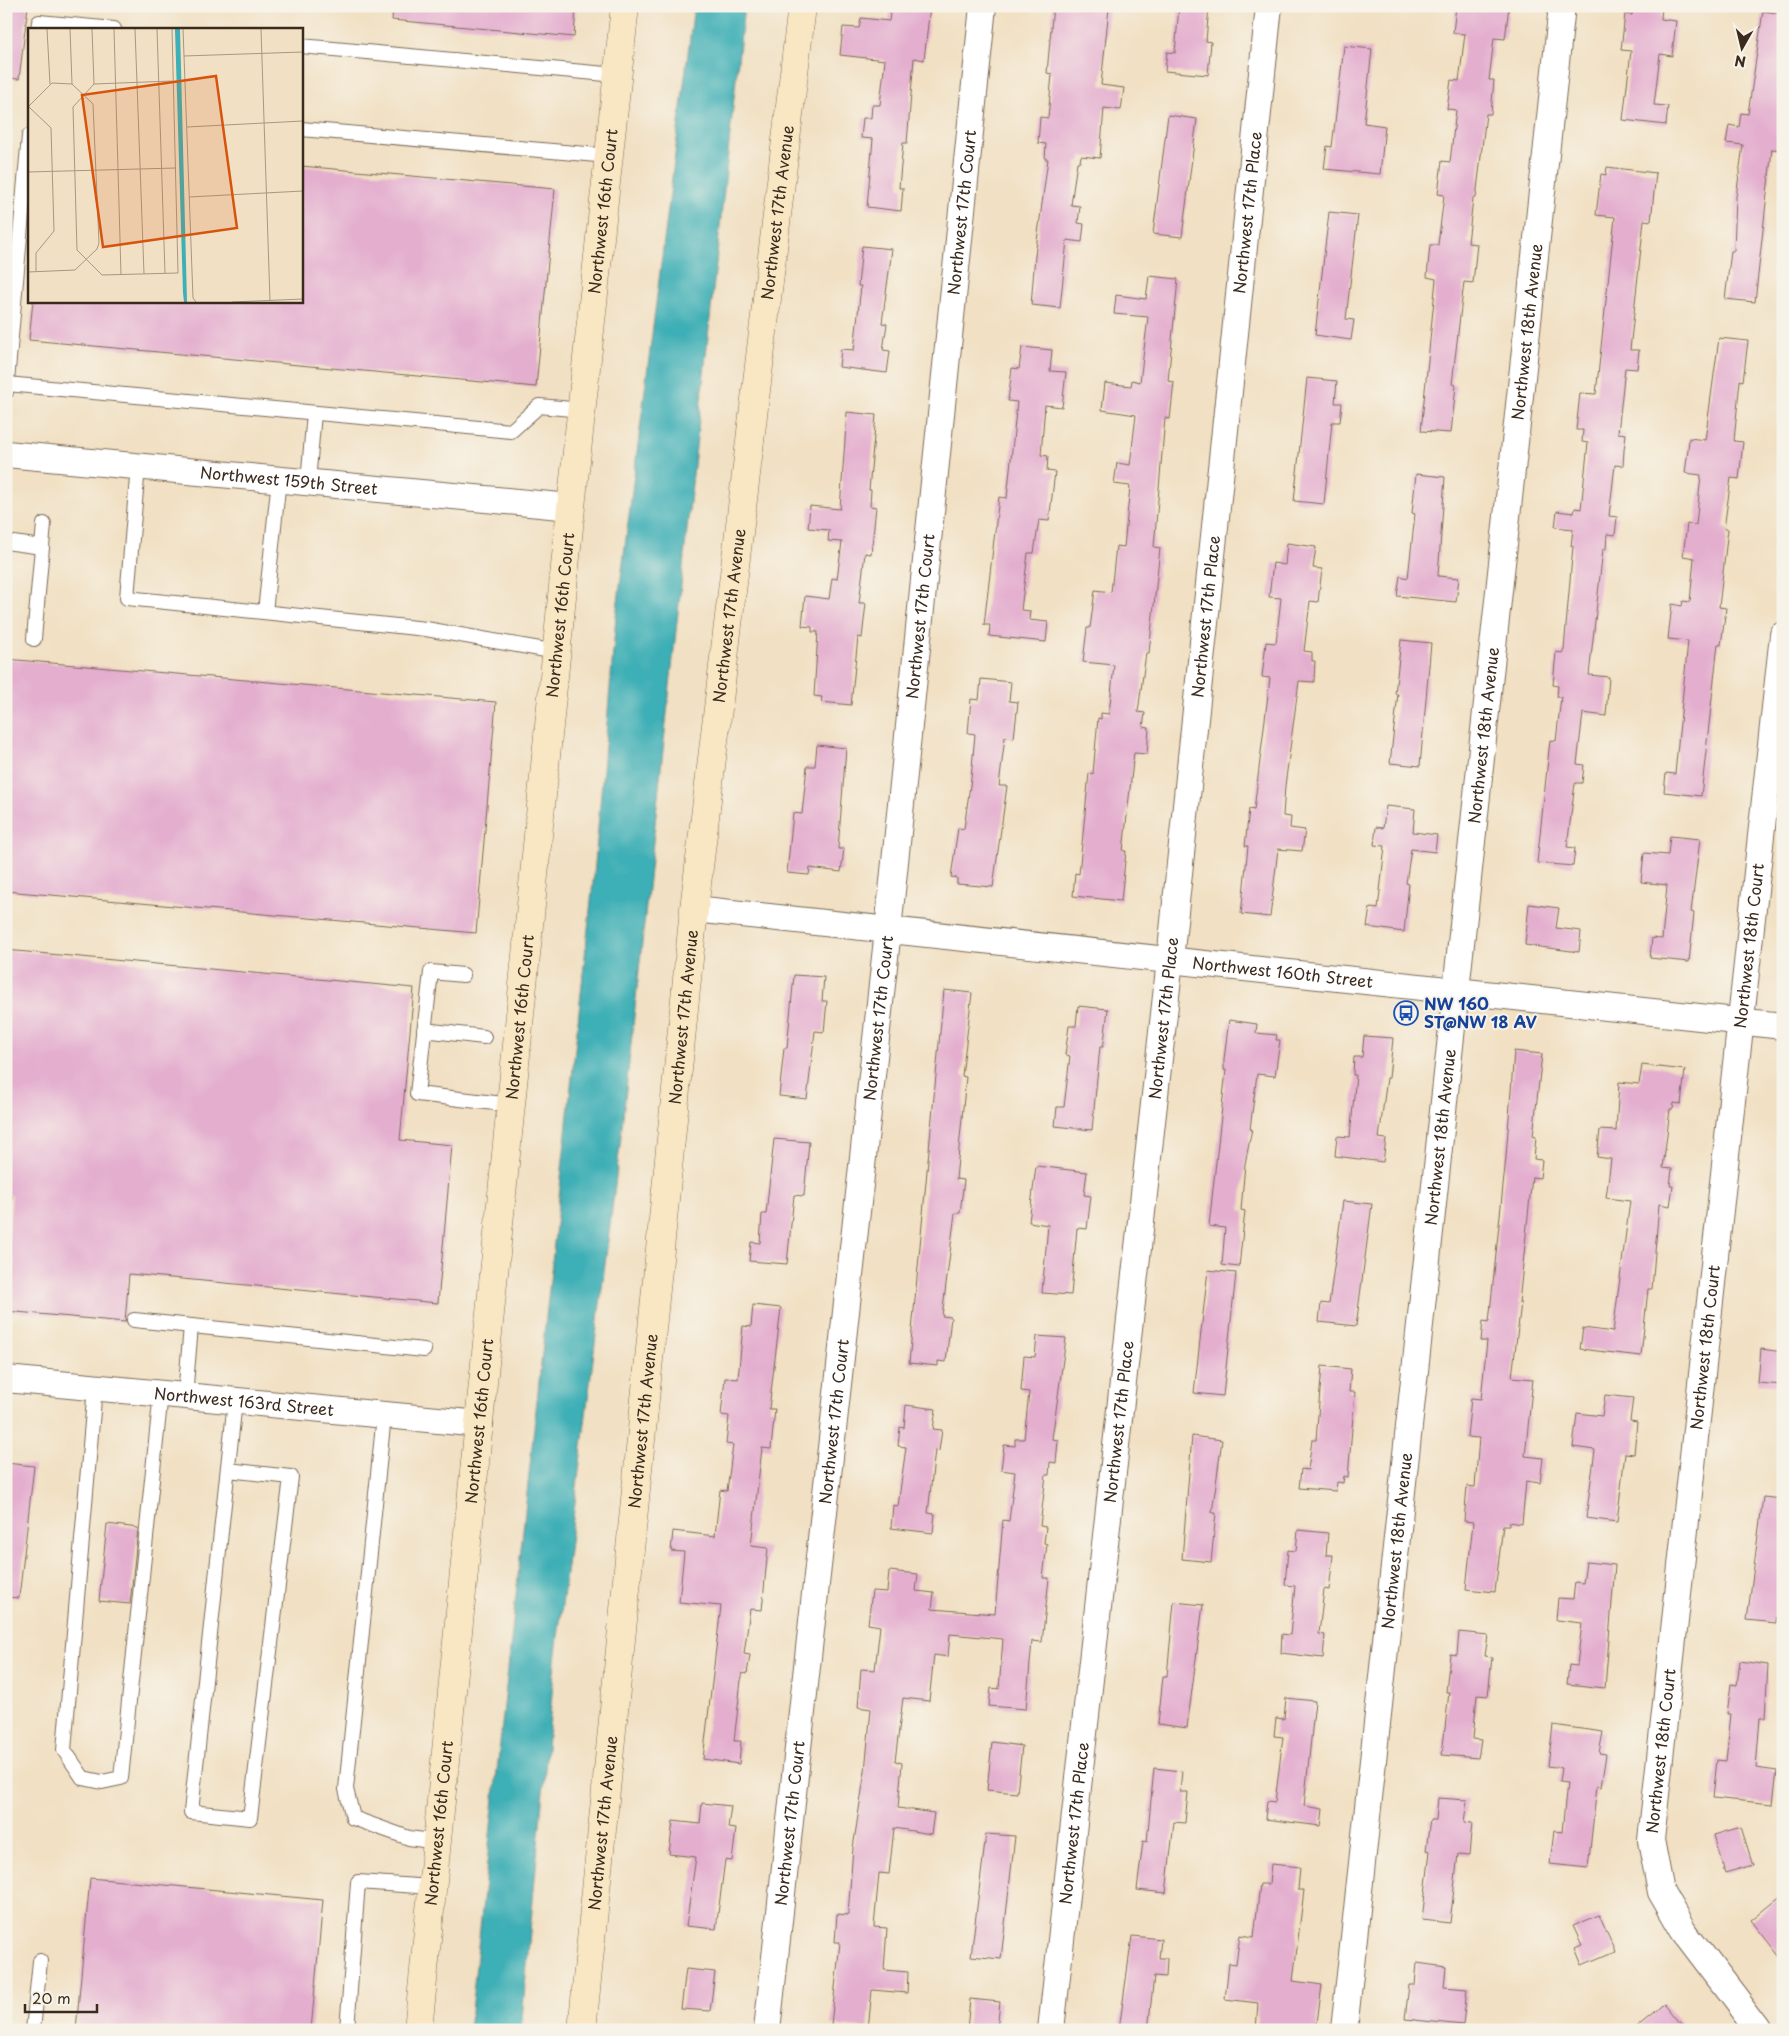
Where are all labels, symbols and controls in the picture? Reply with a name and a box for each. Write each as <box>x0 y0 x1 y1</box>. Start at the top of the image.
north arrow <box>1716 22 1766 72</box>
inset map <box>28 28 302 302</box>
text: N <box>1733 50 1747 73</box>
street label: Northwest 17th Avenue <box>754 124 799 301</box>
street label: Northwest 16th Court <box>581 127 623 295</box>
street label: Northwest 17th Court <box>940 128 981 296</box>
street label: Northwest 17th Place <box>1226 130 1267 295</box>
street label: Northwest 18th Avenue <box>1504 242 1547 421</box>
street label: Northwest 159th Street <box>199 459 379 500</box>
street label: Northwest 17th Avenue <box>706 527 750 704</box>
street label: Northwest 16th Court <box>539 531 579 699</box>
street label: Northwest 17th Court <box>899 532 940 700</box>
street label: Northwest 17th Place <box>1184 534 1225 699</box>
street label: Northwest 18th Avenue <box>1461 646 1504 825</box>
street label: Northwest 18th Court <box>1727 861 1769 1029</box>
street label: Northwest 17th Avenue <box>662 928 703 1105</box>
street label: Northwest 16th Court <box>499 933 539 1101</box>
street label: Northwest 17th Court <box>856 934 898 1102</box>
street label: Northwest 17th Place <box>1142 936 1183 1101</box>
street label: Northwest 160th Street <box>1191 950 1375 993</box>
place label: NW 160 ST@NW 18 AV <box>1424 991 1538 1033</box>
bus stop icon: NW 160 ST@NW 18 AV <box>1393 1000 1419 1026</box>
street label: Northwest 18th Avenue <box>1418 1047 1461 1227</box>
street label: Northwest 18th Court <box>1683 1263 1725 1431</box>
street label: Northwest 17th Avenue <box>621 1332 663 1509</box>
street label: Northwest 16th Court <box>458 1337 498 1505</box>
street label: Northwest 17th Court <box>812 1337 854 1505</box>
street label: Northwest 17th Place <box>1097 1339 1139 1504</box>
street label: Northwest 163rd Street <box>153 1380 335 1421</box>
street label: Northwest 18th Avenue <box>1374 1451 1417 1630</box>
street label: Northwest 18th Court <box>1639 1667 1681 1835</box>
street label: Northwest 17th Avenue <box>581 1734 622 1911</box>
street label: Northwest 16th Court <box>418 1739 458 1907</box>
street label: Northwest 17th Court <box>768 1739 810 1907</box>
street label: Northwest 17th Place <box>1052 1741 1094 1906</box>
scale bar <box>25 1981 98 2013</box>
text: 20 m <box>32 1986 71 2009</box>

